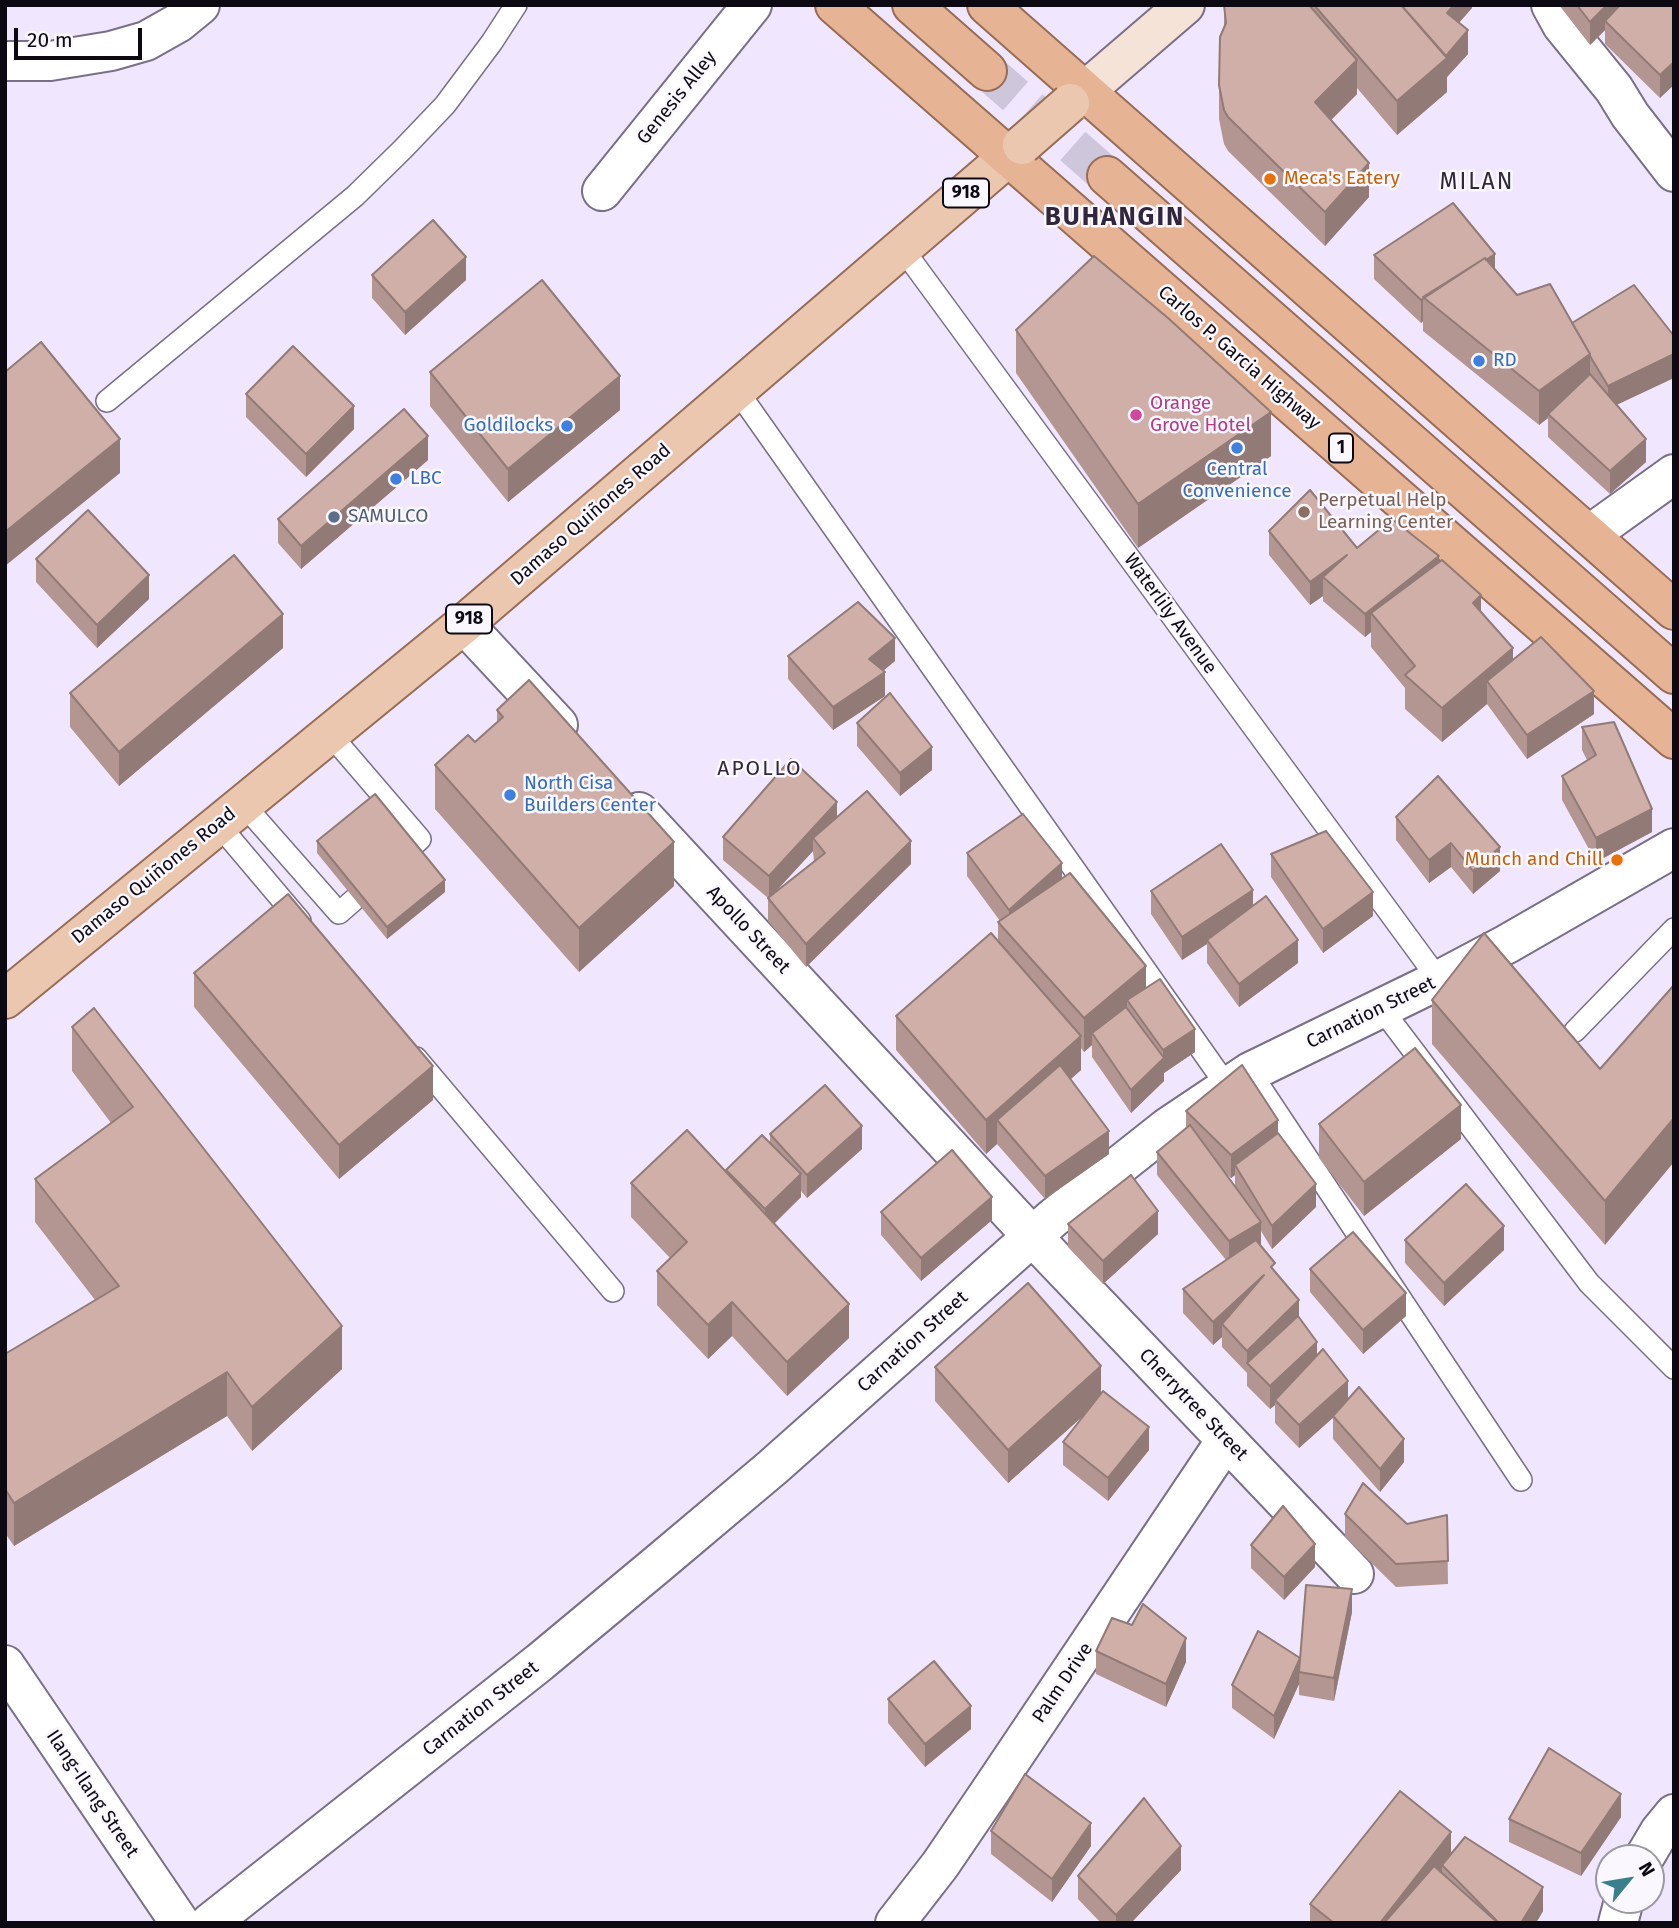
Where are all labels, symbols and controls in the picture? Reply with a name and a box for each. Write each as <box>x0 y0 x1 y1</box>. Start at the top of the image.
scale bar <box>18 14 145 58</box>
text: 20 m <box>27 27 73 53</box>
street label: Genesis Alley <box>632 47 722 149</box>
place label: Meca's Eatery <box>1284 168 1400 190</box>
district label: MILAN <box>1440 169 1514 197</box>
marker: Meca's Eatery <box>1262 171 1278 187</box>
road number: 918 <box>943 178 989 208</box>
district label: BUHANGIN <box>1046 202 1184 234</box>
street label: Carlos P. Garcia Highway <box>1153 281 1325 435</box>
place label: RD <box>1493 350 1517 372</box>
marker: RD <box>1471 353 1487 369</box>
place label: Orange Grove Hotel <box>1150 393 1251 437</box>
marker: Orange Grove Hotel <box>1128 407 1144 423</box>
place label: Goldilocks <box>464 415 553 437</box>
marker: Goldilocks <box>559 418 575 434</box>
road number: 1 <box>1329 434 1353 462</box>
street label: Damaso Quiñones Road <box>506 439 676 591</box>
marker: Central Convenience <box>1229 440 1245 456</box>
place label: Central Convenience <box>1182 459 1292 503</box>
place label: LBC <box>410 468 442 490</box>
marker: LBC <box>388 471 404 487</box>
place label: Perpetual Help Learning Center <box>1318 490 1453 534</box>
marker: Perpetual Help Learning Center <box>1296 504 1312 520</box>
place label: SAMULCO <box>348 506 429 528</box>
marker: SAMULCO <box>326 509 342 525</box>
street label: Waterlily Avenue <box>1119 549 1221 679</box>
road number: 918 <box>446 604 492 634</box>
district label: APOLLO <box>718 756 802 782</box>
place label: North Cisa Builders Center <box>524 773 656 817</box>
marker: North Cisa Builders Center <box>502 787 518 803</box>
street label: Damaso Quiñones Road <box>67 803 241 949</box>
place label: Munch and Chill <box>1465 849 1603 871</box>
marker: Munch and Chill <box>1609 852 1625 868</box>
street label: Apollo Street <box>701 881 795 979</box>
street label: Carnation Street <box>1303 972 1439 1054</box>
street label: Carnation Street <box>853 1286 973 1398</box>
street label: Cherrytree Street <box>1134 1344 1252 1466</box>
street label: Palm Drive <box>1028 1639 1098 1727</box>
street label: Carnation Street <box>419 1657 543 1761</box>
street label: Ilang-Ilang Street <box>41 1726 143 1862</box>
north arrow <box>1595 1844 1665 1914</box>
text: N <box>1634 1858 1660 1880</box>

